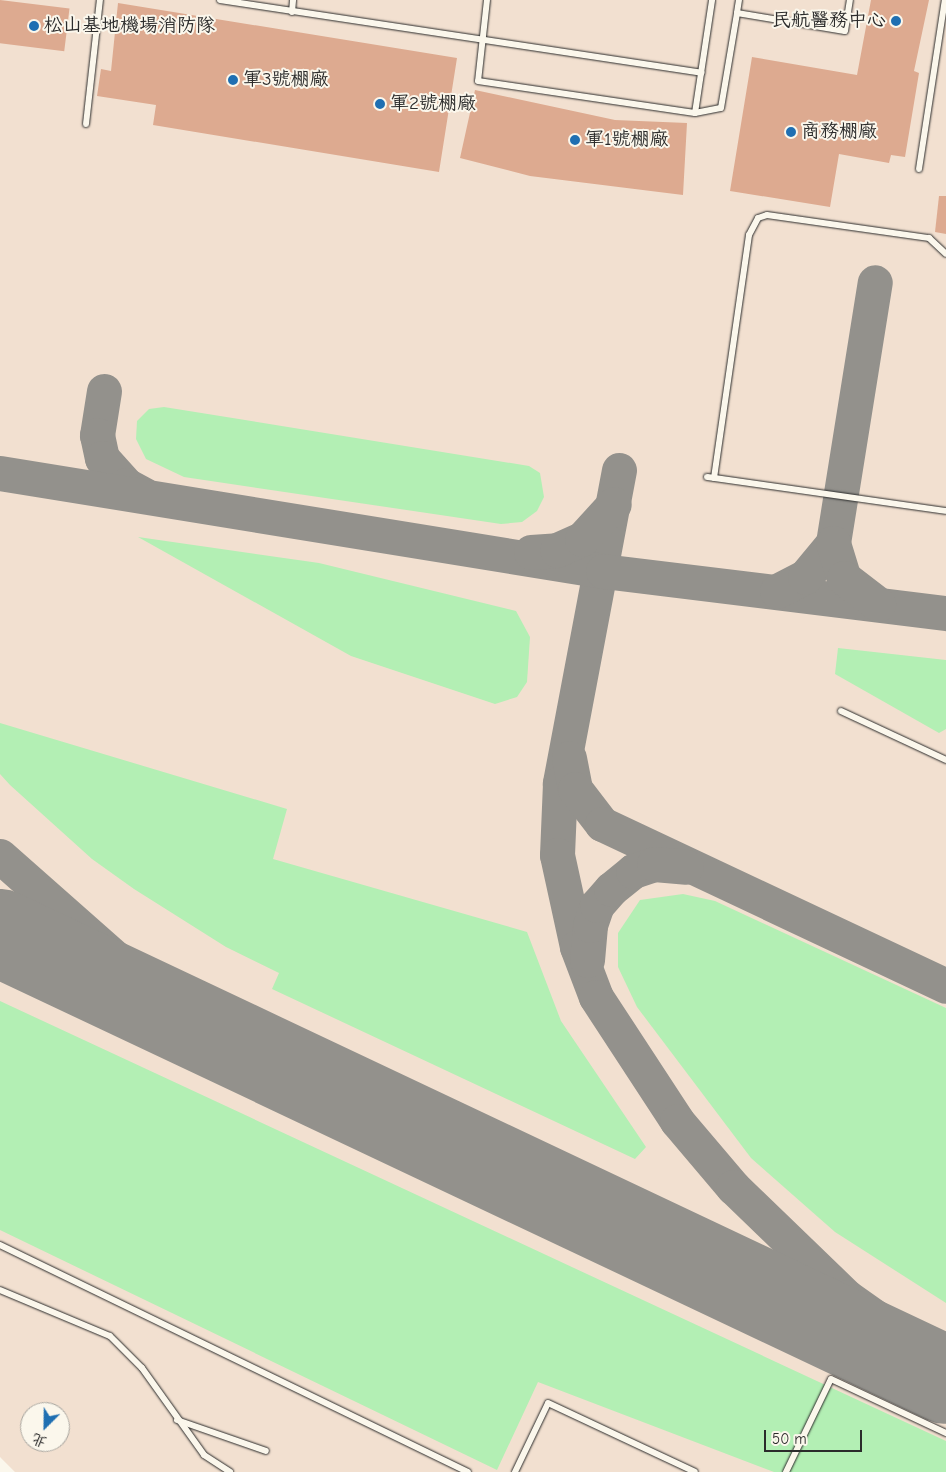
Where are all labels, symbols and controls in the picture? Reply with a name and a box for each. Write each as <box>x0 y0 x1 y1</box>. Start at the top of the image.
place label: 民航醫務中心 <box>772 10 886 32</box>
place label: 松山基地機場消防隊 <box>44 15 215 37</box>
marker: 民航醫務中心 <box>890 15 902 27</box>
marker: 松山基地機場消防隊 <box>28 20 40 32</box>
place label: 軍3號棚廠 <box>243 69 329 91</box>
marker: 軍3號棚廠 <box>227 74 239 86</box>
place label: 軍2號棚廠 <box>390 93 476 115</box>
marker: 軍2號棚廠 <box>374 98 386 110</box>
place label: 商務棚廠 <box>801 121 877 143</box>
marker: 商務棚廠 <box>785 126 797 138</box>
place label: 軍1號棚廠 <box>585 129 669 151</box>
marker: 軍1號棚廠 <box>569 134 581 146</box>
north arrow <box>20 1402 70 1452</box>
scale bar <box>766 1420 864 1452</box>
text: 北 <box>30 1430 49 1451</box>
text: 50 m <box>772 1430 807 1448</box>

